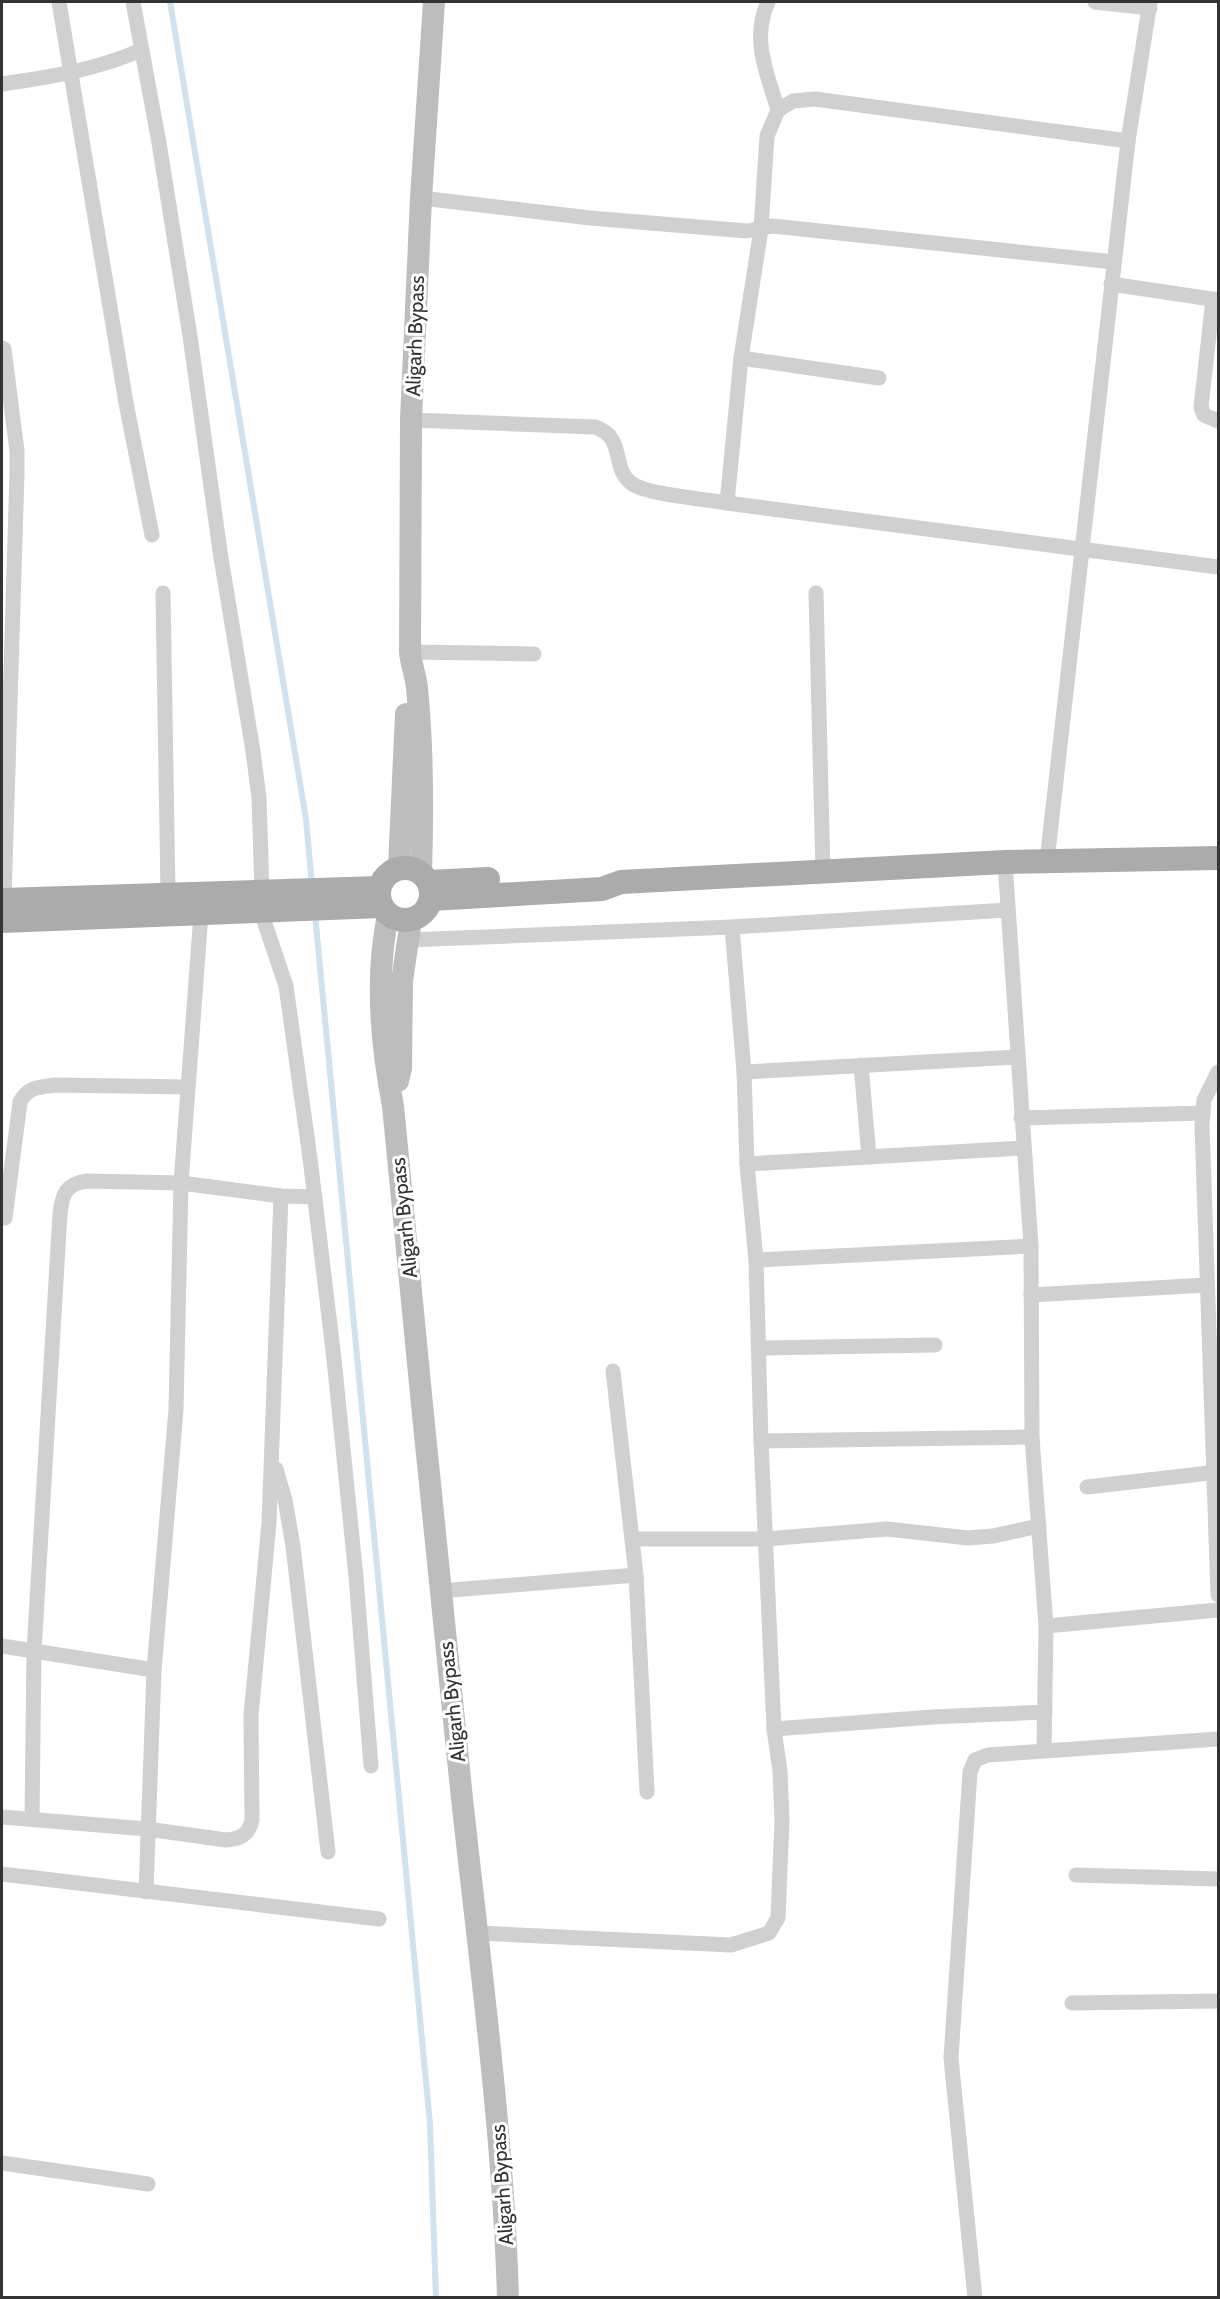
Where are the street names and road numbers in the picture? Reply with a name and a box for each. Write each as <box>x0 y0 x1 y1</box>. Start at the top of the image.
street label: Aligarh Bypass <box>401 275 429 397</box>
street label: Aligarh Bypass <box>386 1156 422 1280</box>
street label: Aligarh Bypass <box>434 1640 470 1764</box>
street label: Aligarh Bypass <box>486 2124 518 2246</box>

